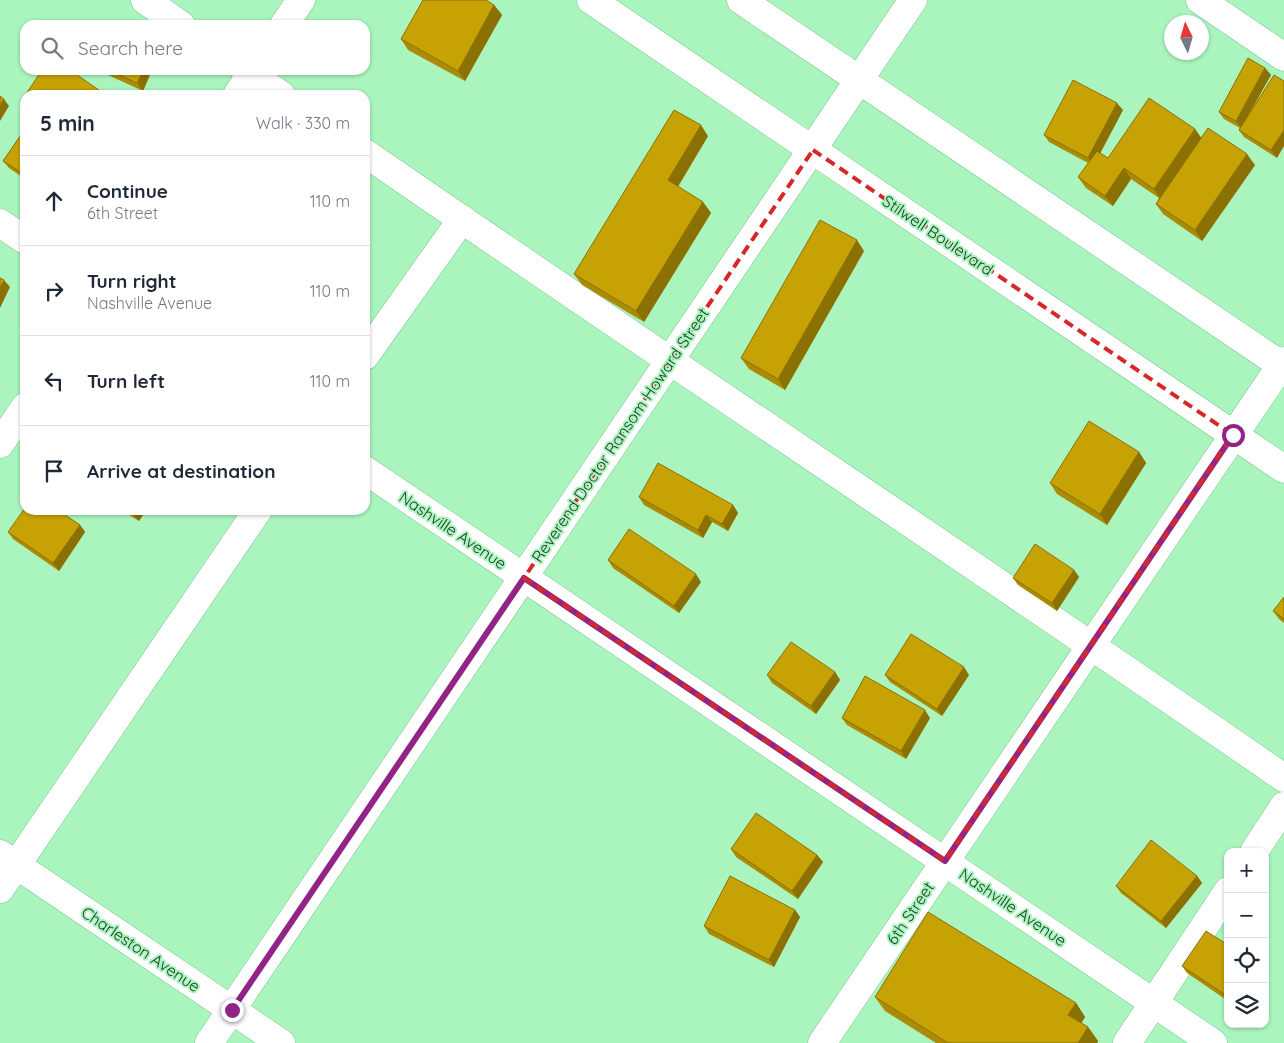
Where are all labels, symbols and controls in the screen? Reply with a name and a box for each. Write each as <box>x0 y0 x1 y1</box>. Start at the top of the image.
north arrow <box>1164 15 1209 60</box>
search box <box>20 20 370 75</box>
icon: search <box>38 34 66 62</box>
text: Search here <box>78 36 183 60</box>
text: 5 min <box>40 110 95 136</box>
text: Walk · 330 m <box>256 113 350 133</box>
text: Continue <box>87 179 168 203</box>
icon: ahead <box>40 187 68 215</box>
text: 110 m <box>310 191 350 211</box>
street label: Stilwell Boulevard <box>879 191 997 279</box>
text: 6th Street <box>87 203 158 223</box>
text: Turn right <box>87 269 176 293</box>
icon: right <box>40 277 68 305</box>
text: 110 m <box>310 281 350 301</box>
text: Nashville Avenue <box>87 293 212 313</box>
street label: Reverend Doctor Ransom Howard Street <box>527 304 713 566</box>
icon: left <box>40 367 68 395</box>
text: Turn left <box>87 369 165 393</box>
text: 110 m <box>310 371 350 391</box>
route start <box>1222 424 1245 447</box>
icon: arrive <box>40 457 68 485</box>
text: Arrive at destination <box>87 459 276 483</box>
street label: Nashville Avenue <box>396 487 510 573</box>
map controls <box>1224 848 1269 1028</box>
button: + <box>1224 848 1269 893</box>
street label: Nashville Avenue <box>956 864 1070 950</box>
street label: 6th Street <box>882 878 938 948</box>
button: − <box>1224 893 1269 938</box>
street label: Charleston Avenue <box>78 902 204 996</box>
button: locate <box>1224 938 1269 983</box>
button: layers <box>1224 983 1269 1028</box>
route end <box>221 999 244 1022</box>

